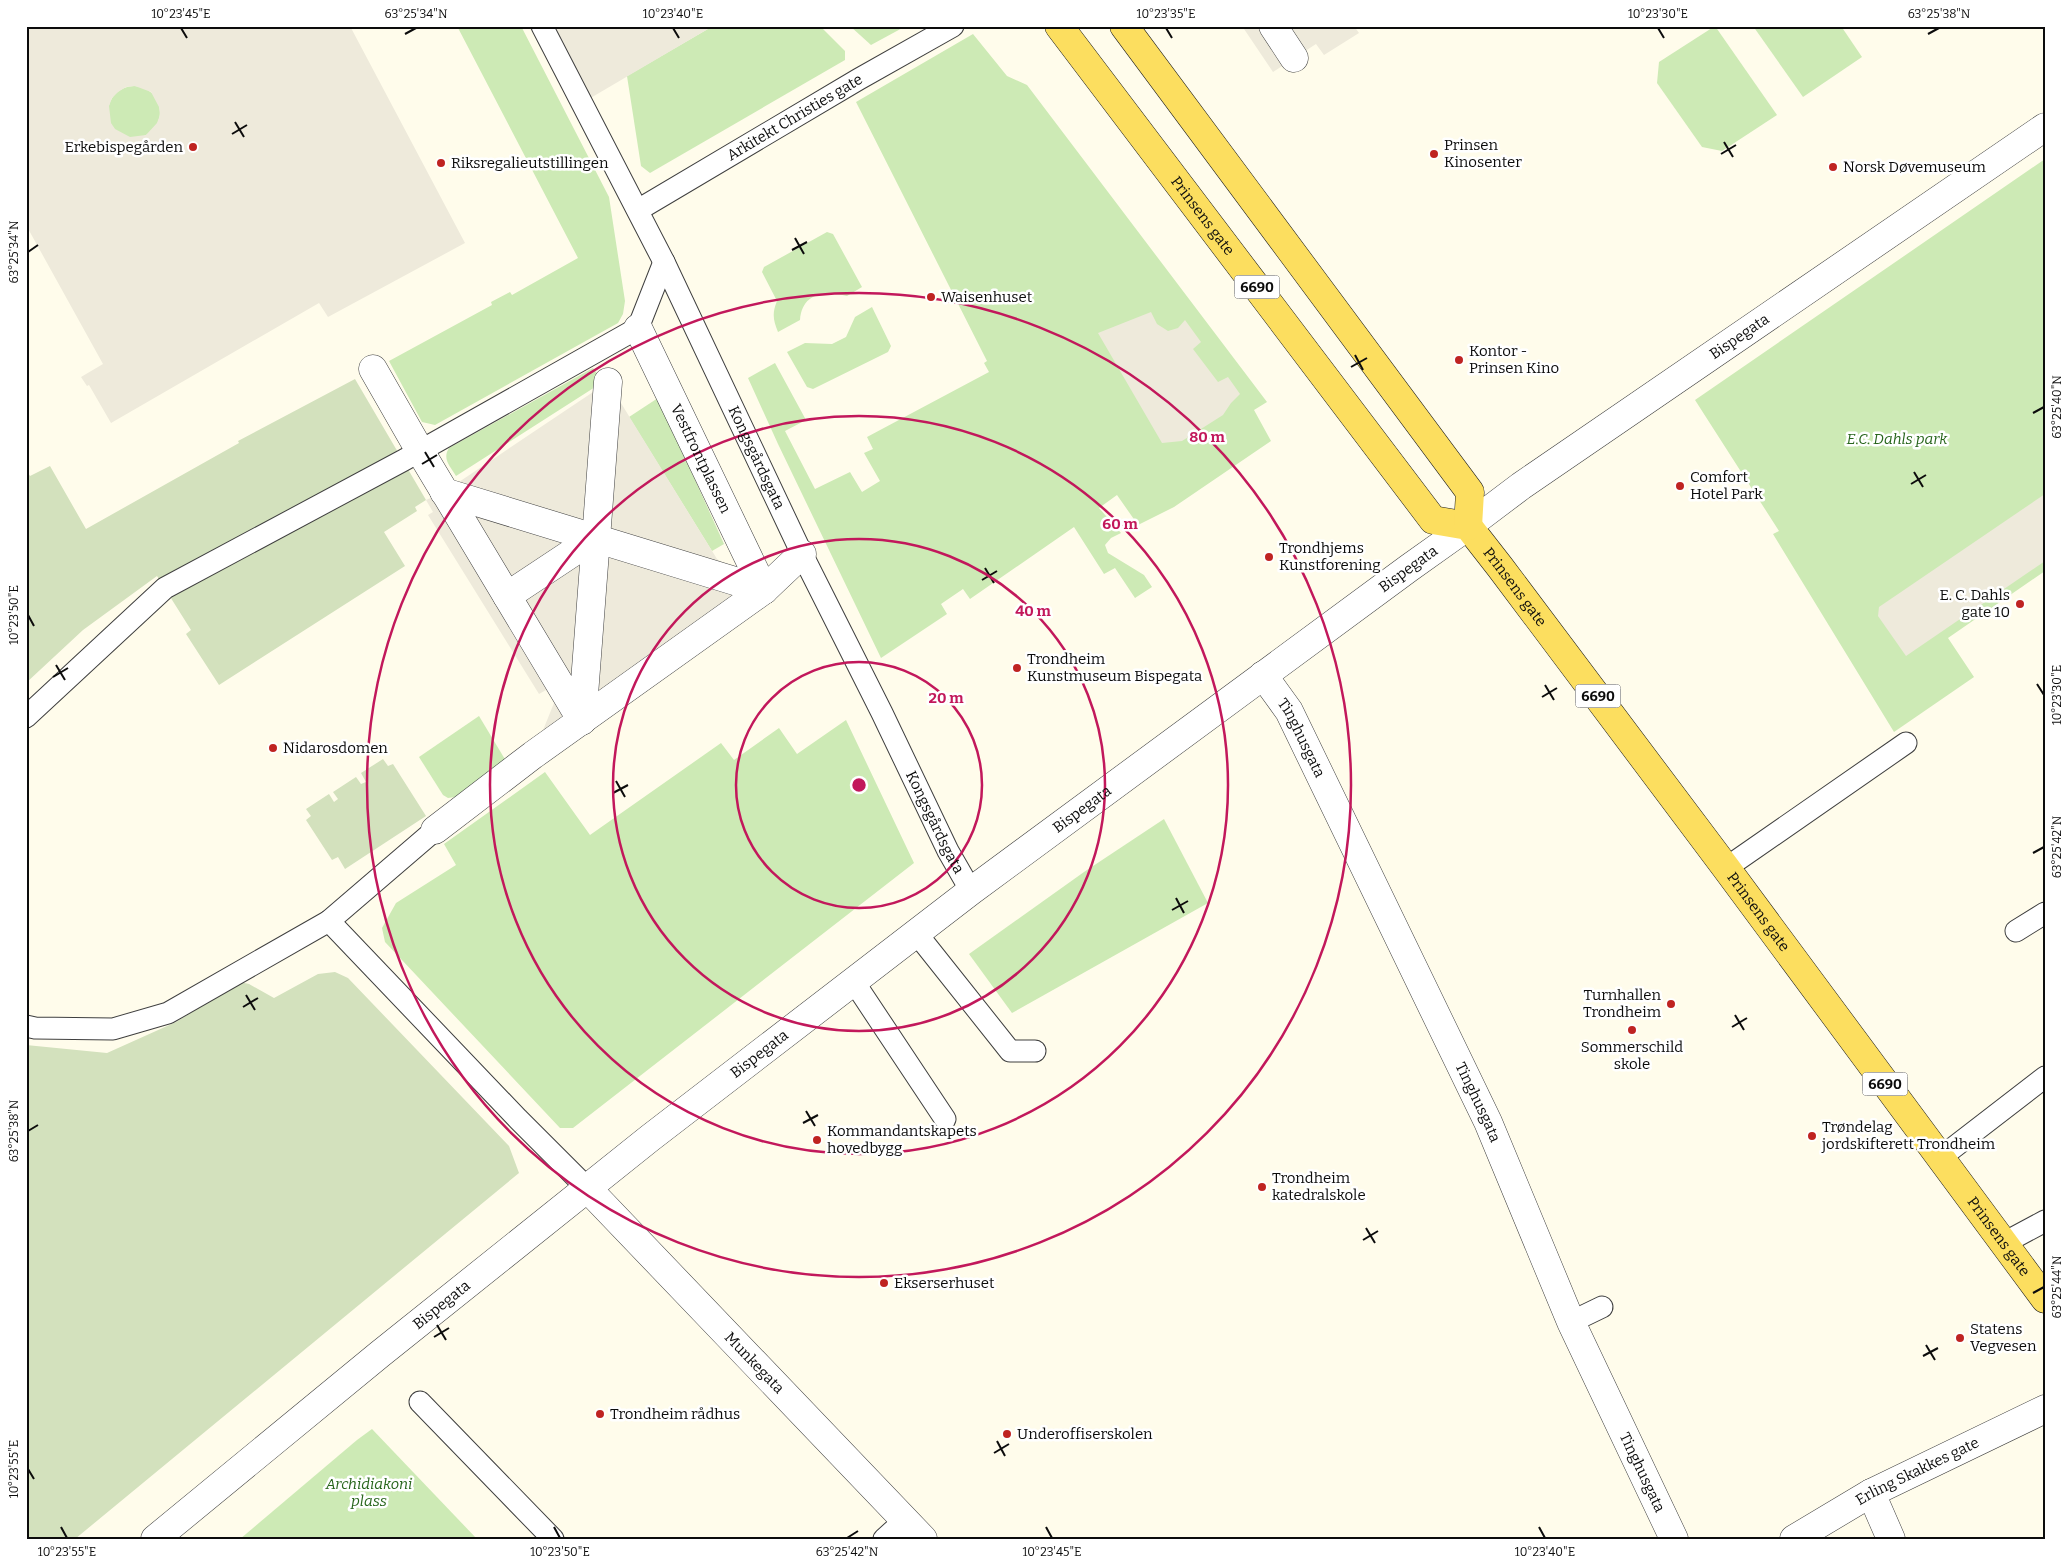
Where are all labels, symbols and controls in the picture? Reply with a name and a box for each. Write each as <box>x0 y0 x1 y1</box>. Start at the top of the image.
text: 10°23'45"E <box>151 7 211 21</box>
text: 63°25'34"N <box>385 7 448 21</box>
text: 10°23'40"E <box>643 7 703 21</box>
text: 10°23'35"E <box>1137 7 1195 21</box>
text: 10°23'30"E <box>1628 7 1688 21</box>
text: 63°25'38"N <box>1908 7 1971 21</box>
street label: Arkitekt Christies gate <box>724 70 866 164</box>
place label: Prinsen Kinosenter <box>1444 136 1522 171</box>
place label: Erkebispegården <box>65 138 184 156</box>
marker: Erkebispegården <box>187 141 199 153</box>
marker: Prinsen Kinosenter <box>1428 148 1440 160</box>
place label: Riksregalieutstillingen <box>451 154 609 172</box>
marker: Riksregalieutstillingen <box>435 157 447 169</box>
place label: Norsk Døvemuseum <box>1843 158 1987 176</box>
marker: Norsk Døvemuseum <box>1827 161 1839 173</box>
street label: Prinsens gate <box>1167 173 1238 259</box>
text: 63°25'34"N <box>7 220 21 283</box>
road number: 6690 <box>1234 276 1280 298</box>
place label: Waisenhuset <box>941 288 1033 306</box>
marker: Waisenhuset <box>925 291 937 303</box>
street label: Bispegata <box>1706 310 1772 363</box>
place label: Kontor - Prinsen Kino <box>1469 342 1559 377</box>
marker: Kontor - Prinsen Kino <box>1453 354 1465 366</box>
text: 63°25'40"N <box>2050 375 2064 439</box>
street label: Vestfrontplassen <box>667 401 735 517</box>
street label: Kongsgårdsgata <box>724 403 789 512</box>
text: 80 m <box>1189 428 1225 446</box>
park label: E.C. Dahls park <box>1847 430 1948 448</box>
place label: Comfort Hotel Park <box>1690 468 1763 503</box>
marker: Comfort Hotel Park <box>1674 480 1686 492</box>
text: 60 m <box>1102 515 1138 533</box>
place label: Trondhjems Kunstforening <box>1279 539 1381 574</box>
street label: Bispegata <box>1375 542 1441 596</box>
street label: Prinsens gate <box>1479 544 1550 630</box>
marker: Trondhjems Kunstforening <box>1263 551 1275 563</box>
text: 10°23'50"E <box>7 585 21 645</box>
place label: E. C. Dahls gate 10 <box>1939 586 2010 621</box>
marker: E. C. Dahls gate 10 <box>2014 598 2026 610</box>
text: 40 m <box>1015 602 1052 620</box>
place label: Trondheim Kunstmuseum Bispegata <box>1027 650 1202 685</box>
marker: Trondheim Kunstmuseum Bispegata <box>1011 662 1023 674</box>
text: 10°23'30"E <box>2050 665 2064 725</box>
road number: 6690 <box>1576 684 1620 708</box>
text: 20 m <box>929 689 964 707</box>
street label: Tinghusgata <box>1274 695 1329 780</box>
place label: Nidarosdomen <box>283 739 388 757</box>
marker: Nidarosdomen <box>267 742 279 754</box>
street label: Kongsgårdsgata <box>902 768 968 877</box>
centre of rings <box>850 776 868 794</box>
street label: Bispegata <box>1049 782 1115 837</box>
text: 63°25'42"N <box>2050 815 2064 878</box>
street label: Prinsens gate <box>1723 869 1794 955</box>
place label: Turnhallen Trondheim <box>1583 986 1662 1021</box>
marker: Turnhallen Trondheim <box>1665 998 1677 1010</box>
marker: Sommerschild skole <box>1626 1024 1638 1036</box>
street label: Bispegata <box>727 1026 792 1082</box>
place label: Sommerschild skole <box>1581 1038 1683 1073</box>
street label: Tinghusgata <box>1451 1059 1504 1145</box>
road number: 6690 <box>1862 1072 1908 1096</box>
text: 63°25'38"N <box>7 1099 21 1162</box>
place label: Trøndelag jordskifterett Trondheim <box>1821 1118 1996 1153</box>
place label: Kommandantskapets hovedbygg <box>827 1122 977 1157</box>
marker: Trøndelag jordskifterett Trondheim <box>1806 1130 1818 1142</box>
marker: Kommandantskapets hovedbygg <box>811 1134 823 1146</box>
place label: Trondheim katedralskole <box>1272 1169 1366 1204</box>
marker: Trondheim katedralskole <box>1256 1181 1268 1193</box>
street label: Prinsens gate <box>1964 1193 2034 1280</box>
text: 63°25'44"N <box>2050 1255 2064 1319</box>
place label: Ekserserhuset <box>894 1274 995 1292</box>
street label: Bispegata <box>409 1277 474 1333</box>
marker: Ekserserhuset <box>878 1277 890 1289</box>
place label: Statens Vegvesen <box>1970 1320 2037 1355</box>
street label: Munkegata <box>721 1328 788 1397</box>
marker: Statens Vegvesen <box>1954 1332 1966 1344</box>
place label: Trondheim rådhus <box>610 1405 740 1423</box>
marker: Trondheim rådhus <box>594 1408 606 1420</box>
place label: Underoffiserskolen <box>1017 1425 1153 1443</box>
marker: Underoffiserskolen <box>1001 1428 1013 1440</box>
street label: Tinghusgata <box>1616 1429 1669 1515</box>
street label: Erling Skakkes gate <box>1852 1433 1982 1509</box>
text: 10°23'55"E <box>7 1440 21 1498</box>
park label: Archidiakoni plass <box>325 1475 412 1510</box>
text: 10°23'55"E <box>38 1545 96 1559</box>
text: 10°23'50"E <box>530 1545 590 1559</box>
text: 63°25'42"N <box>816 1545 879 1559</box>
text: 10°23'45"E <box>1022 1545 1082 1559</box>
text: 10°23'40"E <box>1515 1545 1575 1559</box>

